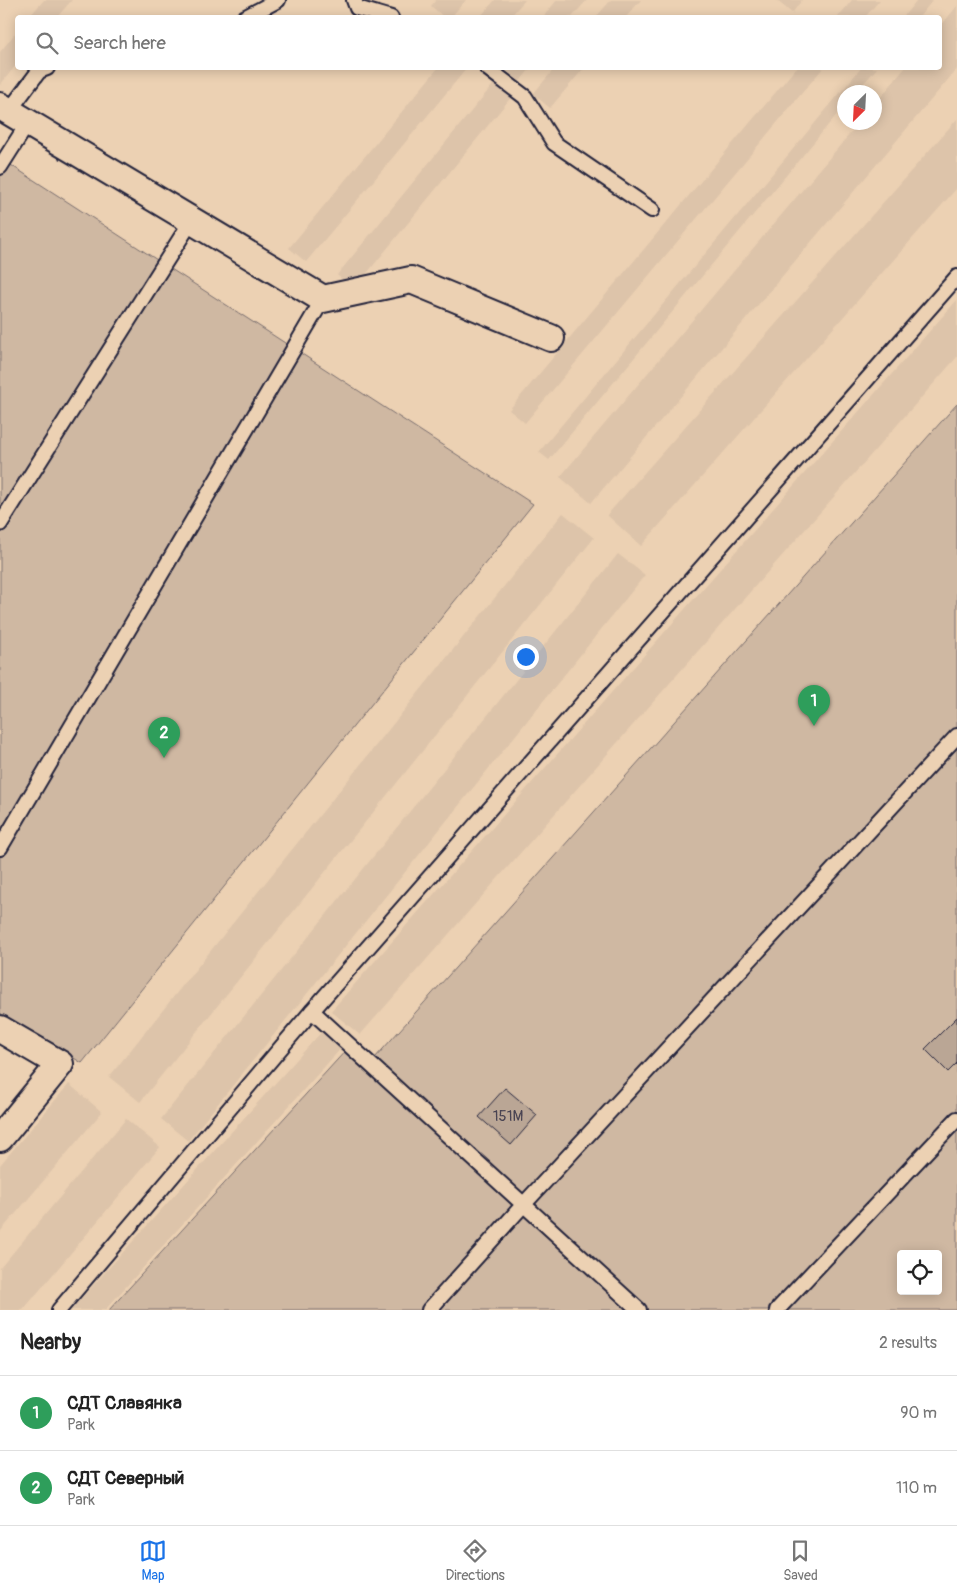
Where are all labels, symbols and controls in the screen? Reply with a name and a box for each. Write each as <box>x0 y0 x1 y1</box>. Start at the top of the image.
search box <box>15 15 942 70</box>
icon: search <box>33 29 61 57</box>
text: Search here <box>73 31 166 55</box>
north arrow <box>837 85 882 130</box>
your location <box>513 644 539 670</box>
pin: 1 <box>798 685 830 726</box>
pin: 2 <box>148 717 180 758</box>
house number: 151М <box>493 1107 524 1126</box>
map controls <box>897 1250 942 1295</box>
button: locate <box>897 1250 942 1295</box>
text: Nearby <box>20 1329 81 1356</box>
text: 2 results <box>879 1333 937 1353</box>
text: СДТ Славянка <box>67 1391 182 1415</box>
text: 1 <box>33 1403 39 1423</box>
text: 90 m <box>900 1403 937 1423</box>
text: Park <box>67 1415 95 1435</box>
text: СДТ Северный <box>67 1466 184 1490</box>
text: 2 <box>32 1478 40 1498</box>
text: 110 m <box>896 1478 937 1498</box>
text: Park <box>67 1490 95 1510</box>
tab: Map <box>139 1537 167 1584</box>
tab: Directions <box>445 1537 505 1584</box>
tab: Saved <box>783 1537 818 1584</box>

